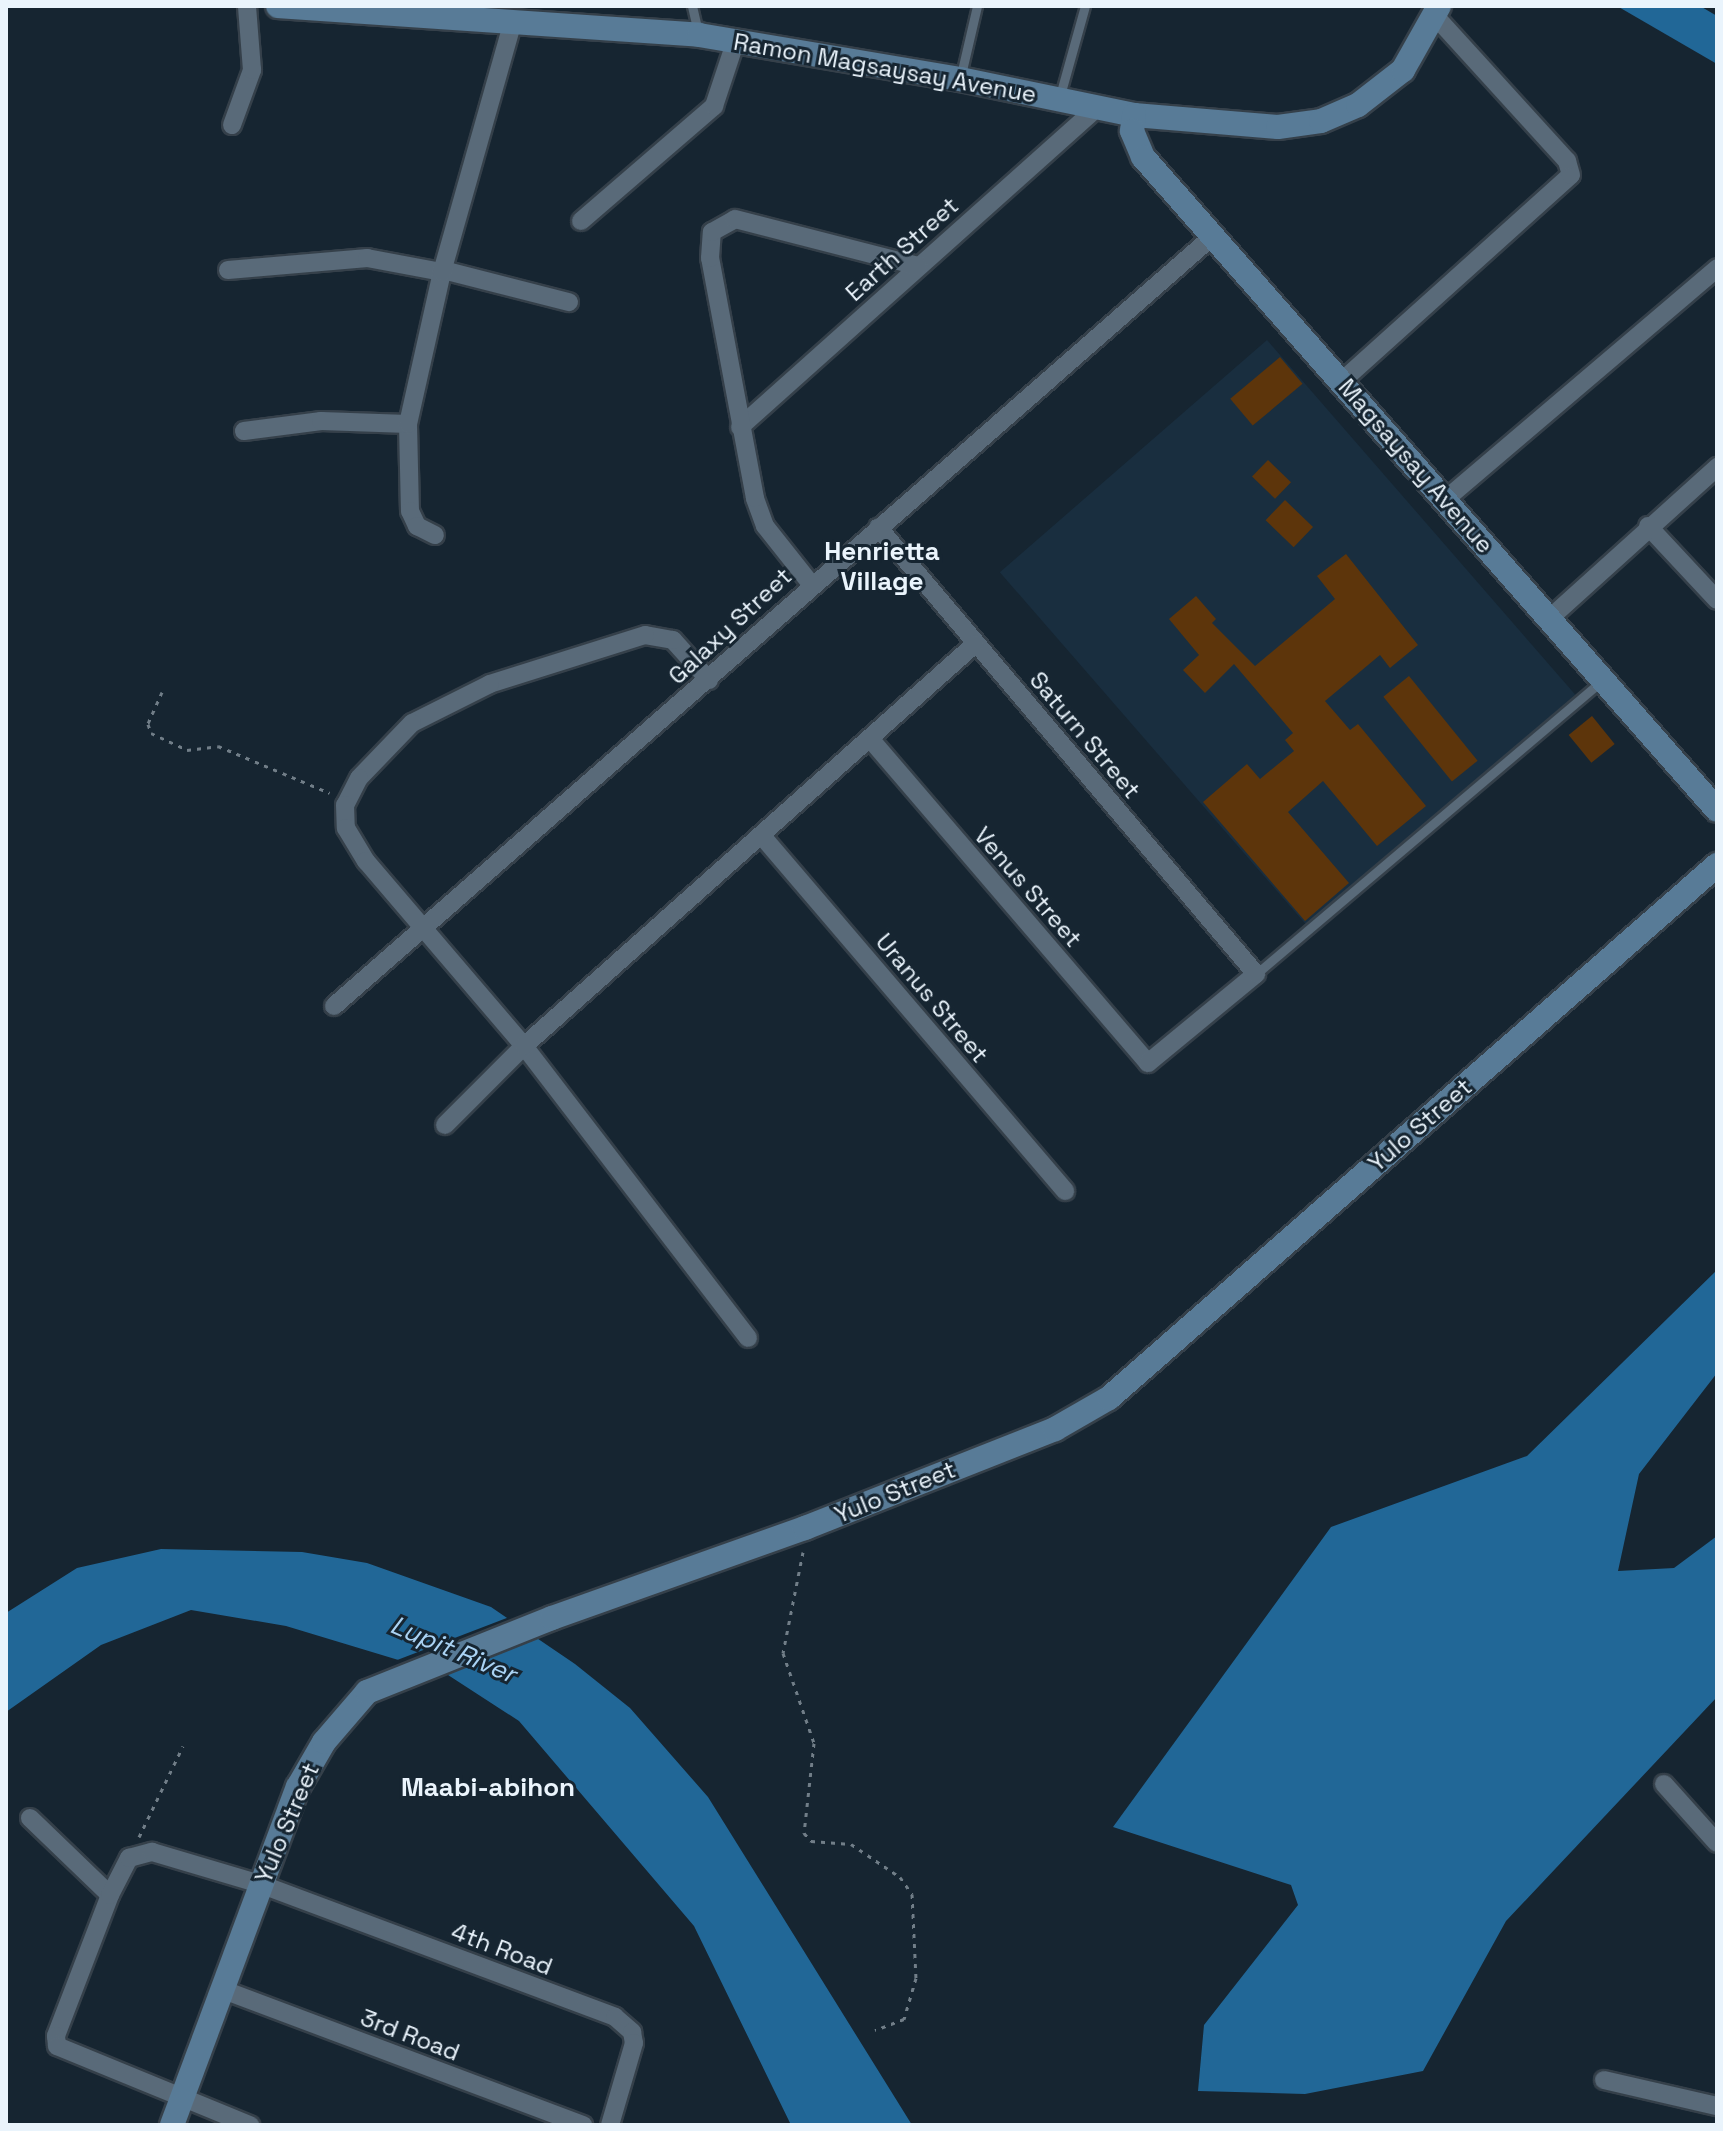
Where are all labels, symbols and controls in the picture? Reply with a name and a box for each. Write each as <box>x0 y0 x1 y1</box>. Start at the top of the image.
street label: Ramon Magsaysay Avenue <box>731 27 1039 109</box>
street label: Earth Street <box>840 191 964 307</box>
street label: Magsaysay Avenue <box>1332 373 1500 559</box>
district label: Henrietta Village <box>824 536 940 598</box>
street label: Galaxy Street <box>662 562 798 690</box>
street label: Saturn Street <box>1024 666 1146 804</box>
street label: Venus Street <box>968 821 1088 953</box>
street label: Uranus Street <box>870 928 994 1068</box>
street label: Yulo Street <box>1362 1072 1478 1178</box>
street label: Yulo Street <box>830 1455 960 1529</box>
water label: Lupit River <box>386 1610 520 1690</box>
street label: Yulo Street <box>249 1759 325 1887</box>
district label: Maabi-abihon <box>401 1772 575 1804</box>
street label: 4th Road <box>447 1917 557 1981</box>
street label: 3rd Road <box>356 2003 464 2067</box>

